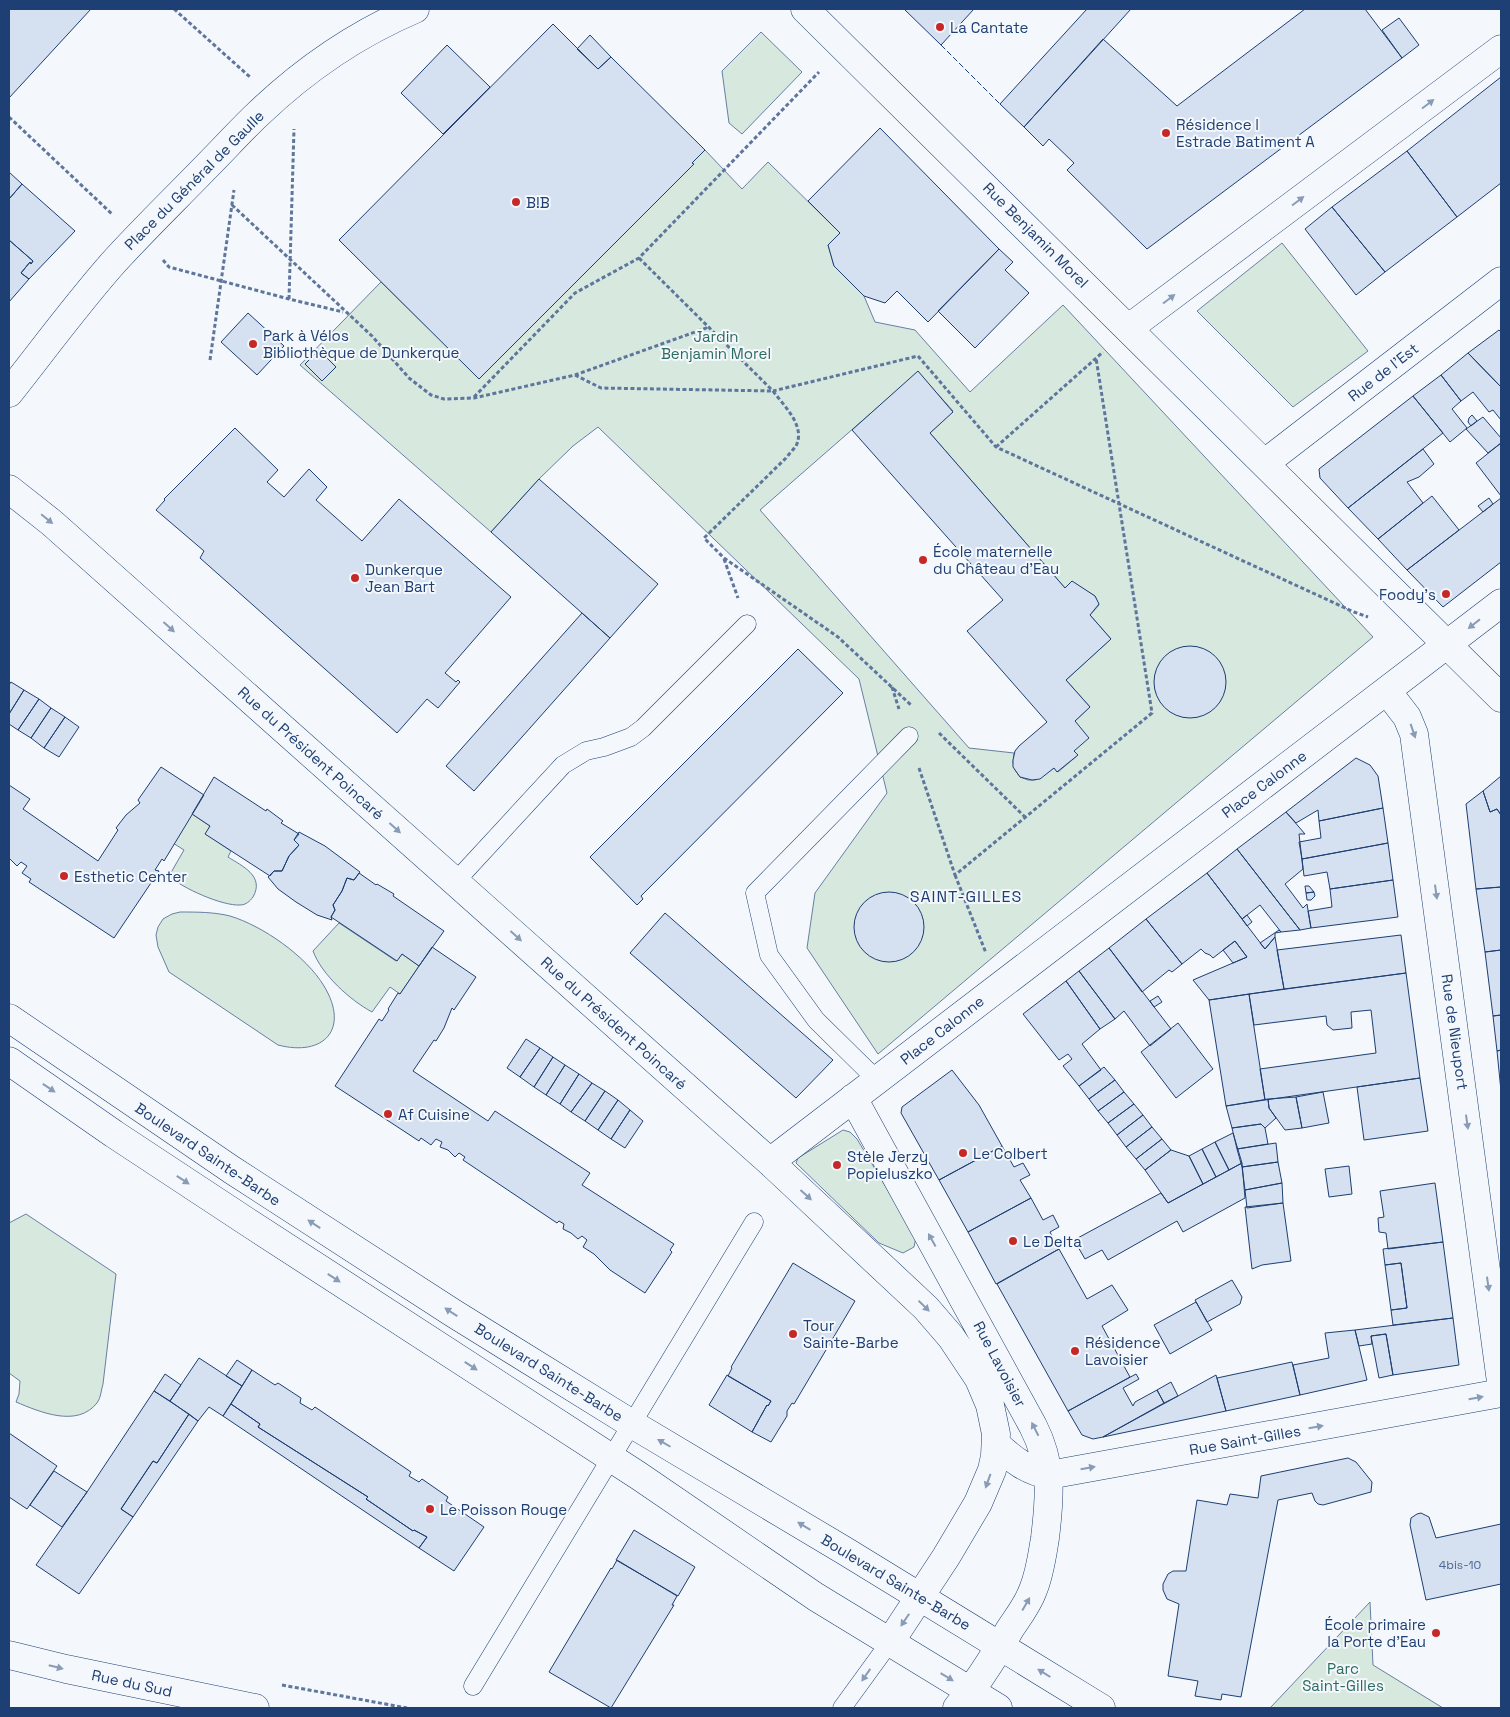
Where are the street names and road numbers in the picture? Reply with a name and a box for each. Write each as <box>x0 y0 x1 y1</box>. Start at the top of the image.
street label: Place du Général de Gaulle <box>120 106 268 254</box>
street label: Rue Benjamin Morel <box>979 178 1093 292</box>
street label: Rue de l'Est <box>1344 339 1422 405</box>
street label: Rue du Président Poincaré <box>234 682 388 824</box>
street label: Place Calonne <box>1218 746 1310 822</box>
street label: Rue du Président Poincaré <box>537 952 691 1094</box>
street label: Rue de Nieuport <box>1437 973 1473 1091</box>
street label: Place Calonne <box>896 991 988 1069</box>
street label: Boulevard Sainte-Barbe <box>132 1098 285 1210</box>
street label: Boulevard Sainte-Barbe <box>471 1318 627 1426</box>
street label: Rue Lavoisier <box>969 1318 1031 1411</box>
street label: Rue Saint-Gilles <box>1188 1421 1302 1459</box>
street label: Boulevard Sainte-Barbe <box>818 1530 975 1634</box>
street label: Rue du Sud <box>90 1665 174 1701</box>

